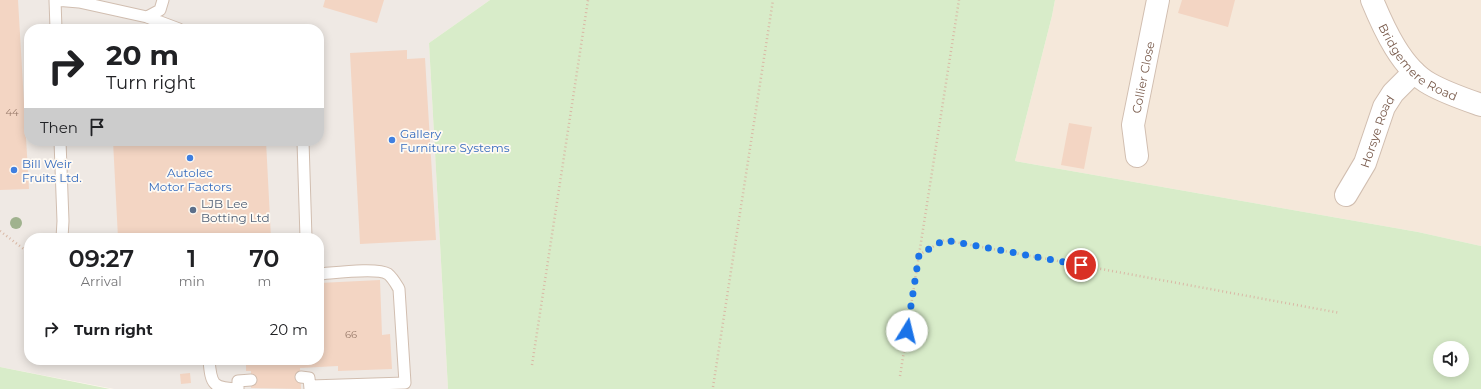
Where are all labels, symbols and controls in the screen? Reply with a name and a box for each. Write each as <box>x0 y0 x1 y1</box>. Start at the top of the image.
street label: Bridgemere Road <box>1376 21 1460 103</box>
text: 20 m <box>106 38 179 72</box>
icon: right <box>40 40 92 92</box>
street label: Collier Close <box>1128 40 1157 115</box>
text: Turn right <box>106 72 196 94</box>
street label: Horsye Road <box>1357 92 1397 169</box>
house number: 44 <box>5 106 19 119</box>
icon: arrive <box>86 116 108 138</box>
text: Then <box>40 118 78 137</box>
place label: Gallery Furniture Systems <box>400 126 510 155</box>
marker: Gallery Furniture Systems <box>387 135 397 145</box>
marker: Autolec Motor Factors <box>185 153 195 163</box>
place label: Bill Weir Fruits Ltd. <box>22 156 82 185</box>
marker: Bill Weir Fruits Ltd. <box>9 165 19 175</box>
place label: Autolec Motor Factors <box>148 165 232 194</box>
place label: LJB Lee Botting Ltd <box>201 196 270 225</box>
marker: LJB Lee Botting Ltd <box>188 205 198 215</box>
text: 09:27 <box>69 244 134 273</box>
text: 1 <box>187 244 196 273</box>
text: 70 <box>249 244 279 273</box>
pin <box>1064 248 1098 282</box>
icon: arrive <box>1070 254 1092 276</box>
text: Arrival <box>81 273 122 289</box>
text: min <box>179 273 205 289</box>
text: m <box>257 273 271 289</box>
position arrow <box>886 310 928 352</box>
icon: right <box>40 318 62 340</box>
text: Turn right <box>74 320 153 339</box>
text: 20 m <box>270 320 308 339</box>
house number: 66 <box>345 328 357 341</box>
map controls <box>1433 341 1469 377</box>
button: sound <box>1433 341 1469 377</box>

